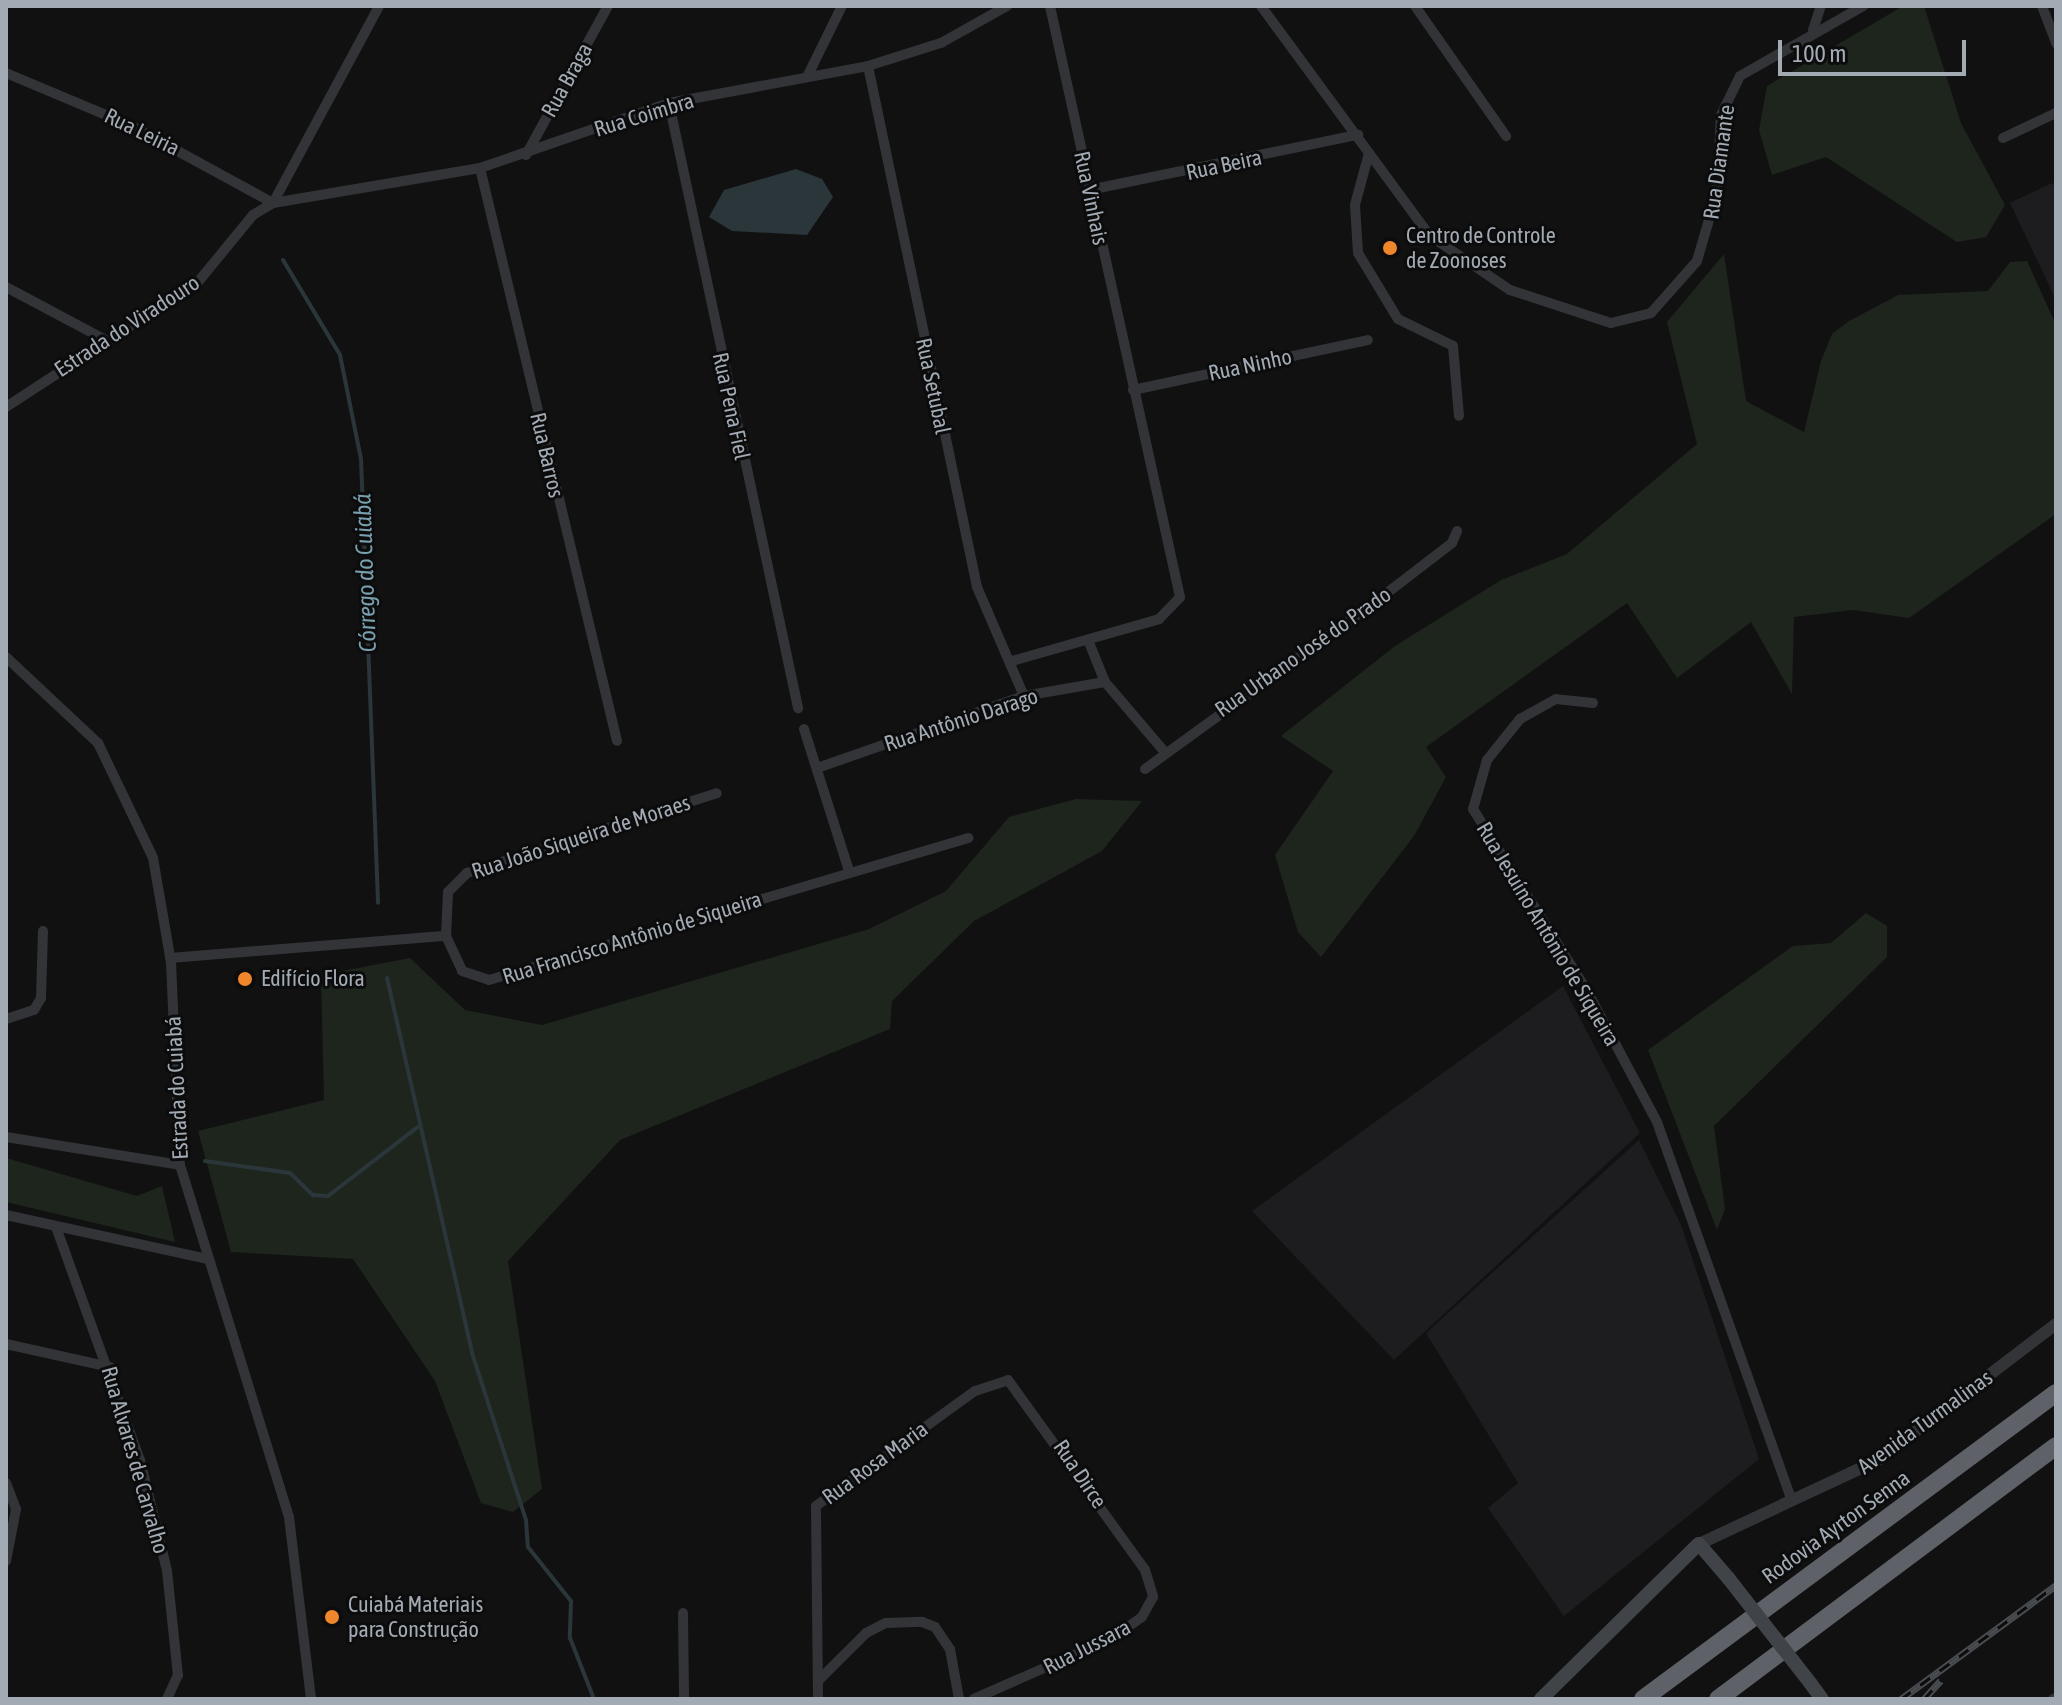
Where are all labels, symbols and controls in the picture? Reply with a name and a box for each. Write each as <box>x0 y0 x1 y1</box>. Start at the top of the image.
scale bar <box>1782 24 1970 74</box>
street label: Rua Braga <box>536 38 598 122</box>
text: 100 m <box>1792 40 1846 67</box>
street label: Rua Coimbra <box>591 87 697 143</box>
street label: Rua Leiria <box>100 103 184 161</box>
street label: Rua Diamante <box>1698 103 1740 221</box>
street label: Rua Beira <box>1184 144 1264 186</box>
street label: Rua Vinhais <box>1068 149 1114 247</box>
place label: Centro de Controle de Zoonoses <box>1406 222 1556 274</box>
marker: Centro de Controle de Zoonoses <box>1381 239 1399 257</box>
street label: Estrada do Viradouro <box>50 269 204 383</box>
street label: Rua Setubal <box>910 336 956 436</box>
street label: Rua Ninho <box>1206 343 1294 387</box>
street label: Rua Pena Fiel <box>707 350 755 462</box>
street label: Rua Barros <box>524 410 570 500</box>
water label: Córrego do Cuiabá <box>348 493 382 653</box>
street label: Rua Urbano José do Prado <box>1210 581 1396 723</box>
street label: Rua Antônio Darago <box>881 683 1041 757</box>
street label: Rua João Siqueira de Moraes <box>468 789 694 885</box>
street label: Rua Jesuíno Antônio de Siqueira <box>1471 817 1625 1051</box>
street label: Rua Francisco Antônio de Siqueira <box>499 886 765 990</box>
place label: Edifício Flora <box>261 966 365 992</box>
marker: Edifício Flora <box>236 970 254 988</box>
street label: Estrada do Cuiabá <box>160 1016 194 1160</box>
street label: Rua Alvares de Carvalho <box>96 1363 174 1557</box>
street label: Avenida Turmalinas <box>1852 1364 1998 1480</box>
street label: Rua Rosa Maria <box>817 1416 933 1510</box>
street label: Rua Dirce <box>1048 1435 1112 1513</box>
street label: Rodovia Ayrton Senna <box>1757 1465 1915 1589</box>
place label: Cuiabá Materiais para Construção <box>348 1591 483 1642</box>
marker: Cuiabá Materiais para Construção <box>323 1608 341 1626</box>
street label: Rua Jussara <box>1039 1614 1135 1680</box>

